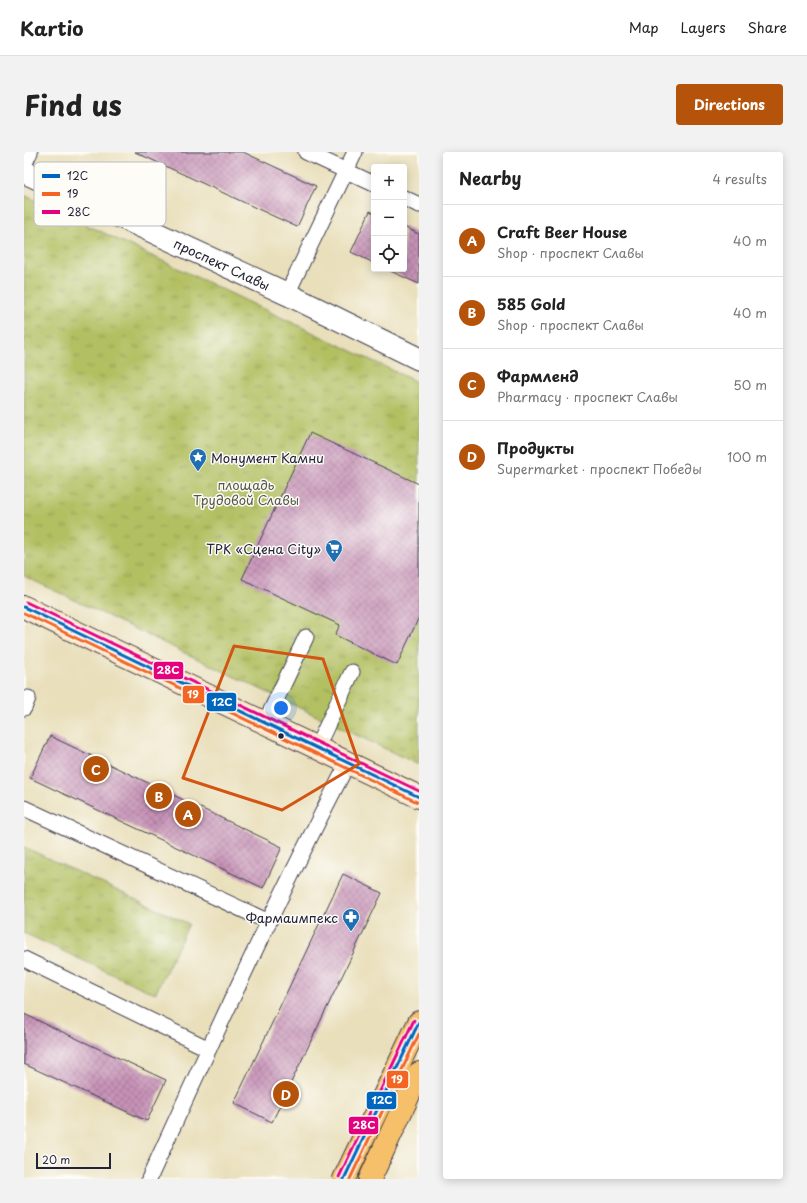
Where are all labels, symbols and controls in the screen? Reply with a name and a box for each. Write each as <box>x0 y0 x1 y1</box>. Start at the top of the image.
text: Kartio <box>20 14 83 42</box>
text: Map <box>629 17 659 38</box>
text: Layers <box>681 17 726 38</box>
text: Share <box>748 17 787 38</box>
text: Find us <box>24 83 122 126</box>
button: Directions <box>676 84 783 125</box>
legend <box>34 162 166 226</box>
map controls <box>371 164 407 272</box>
button: + <box>371 164 407 200</box>
text: Nearby <box>459 165 521 191</box>
text: 12С <box>67 167 88 184</box>
text: 4 results <box>713 169 767 188</box>
text: 19 <box>67 185 78 202</box>
button: − <box>371 200 407 236</box>
text: 28С <box>67 203 90 220</box>
text: Craft Beer House <box>497 220 627 243</box>
text: A <box>467 231 477 250</box>
text: 40 m <box>733 231 767 250</box>
street label: проспект Славы <box>171 233 273 295</box>
button: locate <box>371 236 407 272</box>
text: Shop · проспект Славы <box>497 243 644 262</box>
text: 585 Gold <box>497 292 565 315</box>
text: B <box>468 303 476 322</box>
text: 40 m <box>733 303 767 322</box>
text: Shop · проспект Славы <box>497 315 644 334</box>
text: Фармленд <box>497 364 579 387</box>
text: C <box>467 375 477 394</box>
text: 50 m <box>733 375 767 394</box>
text: Pharmacy · проспект Славы <box>497 387 678 406</box>
text: Продукты <box>497 436 574 459</box>
place icon: Монумент Камни <box>188 447 208 472</box>
text: D <box>467 447 477 466</box>
text: 100 m <box>727 447 767 466</box>
place label: Монумент Камни <box>211 448 324 467</box>
text: Supermarket · проспект Победы <box>497 459 702 478</box>
park label: площадь Трудовой Славы <box>193 475 299 509</box>
supermarket icon: ТРК «Сцена City» <box>324 538 344 563</box>
place label: ТРК «Сцена City» <box>206 539 321 558</box>
line badge: 28С <box>153 661 184 680</box>
text: 28С <box>157 661 179 678</box>
line badge: 19 <box>182 685 205 704</box>
text: 19 <box>187 685 199 702</box>
line badge: 12С <box>206 692 237 712</box>
text: 12С <box>211 693 233 710</box>
your location <box>271 698 291 718</box>
unlabelled marker <box>276 731 286 741</box>
pin: C <box>83 754 109 784</box>
pin: B <box>146 781 172 811</box>
pin: A <box>175 799 201 829</box>
pharmacy icon: Фармаимпекс <box>341 907 361 932</box>
place label: Фармаимпекс <box>246 908 338 927</box>
line badge: 19 <box>386 1070 409 1089</box>
text: 19 <box>391 1070 403 1087</box>
pin: D <box>273 1079 299 1109</box>
line badge: 12С <box>366 1091 397 1110</box>
text: 12С <box>371 1091 393 1108</box>
line badge: 28С <box>348 1116 379 1135</box>
text: 28С <box>353 1116 375 1133</box>
scale bar <box>36 1151 111 1170</box>
text: 20 m <box>42 1151 70 1168</box>

